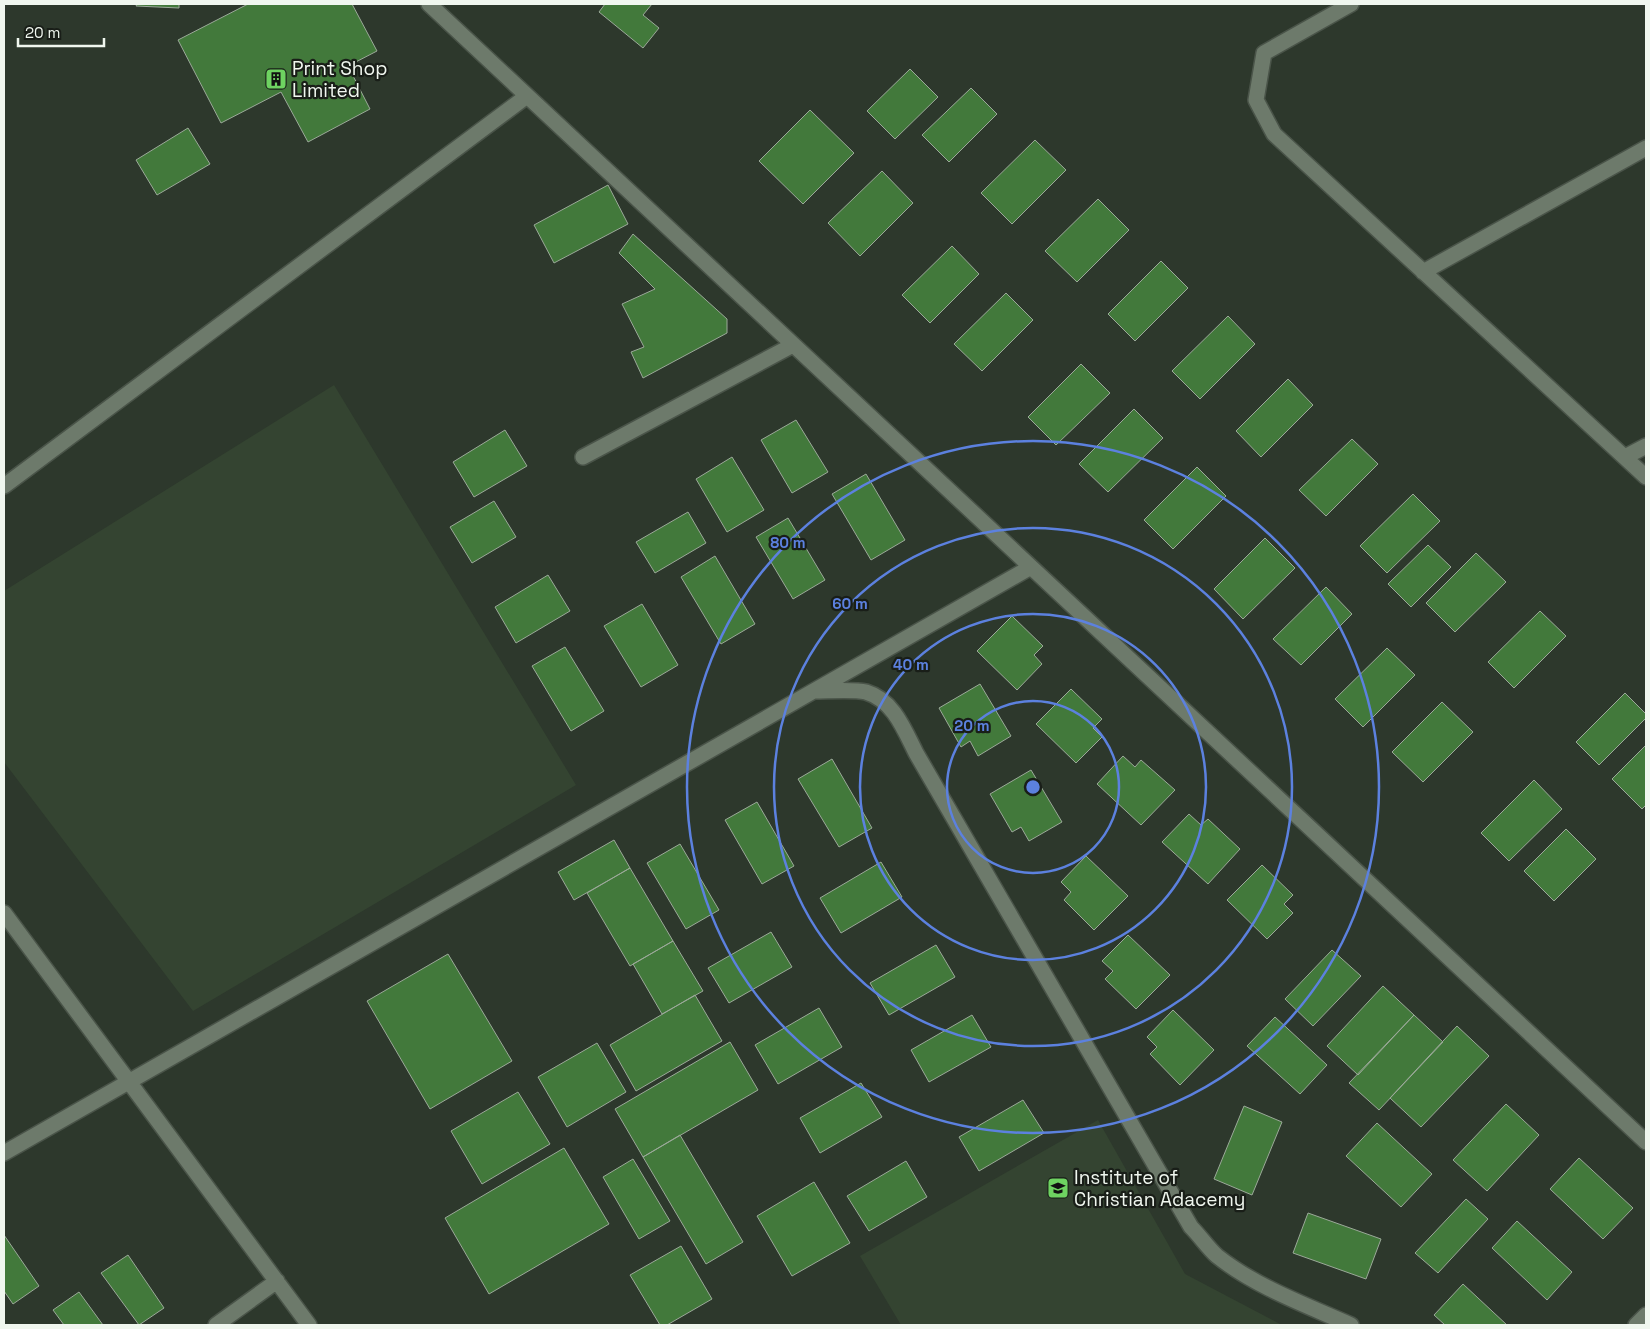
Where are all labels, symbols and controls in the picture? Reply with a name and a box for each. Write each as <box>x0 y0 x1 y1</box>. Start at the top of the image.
scale bar <box>18 15 104 47</box>
text: 20 m <box>25 23 60 42</box>
place label: Print Shop Limited <box>292 56 388 103</box>
building icon: Print Shop Limited <box>264 67 288 91</box>
text: 80 m <box>770 533 806 552</box>
text: 60 m <box>832 594 868 613</box>
text: 40 m <box>893 655 929 674</box>
text: 20 m <box>954 716 990 735</box>
centre of rings <box>1024 778 1042 796</box>
place label: Institute of Christian Adacemy <box>1074 1165 1245 1212</box>
school or university icon: Institute of Christian Adacemy <box>1046 1176 1070 1200</box>

